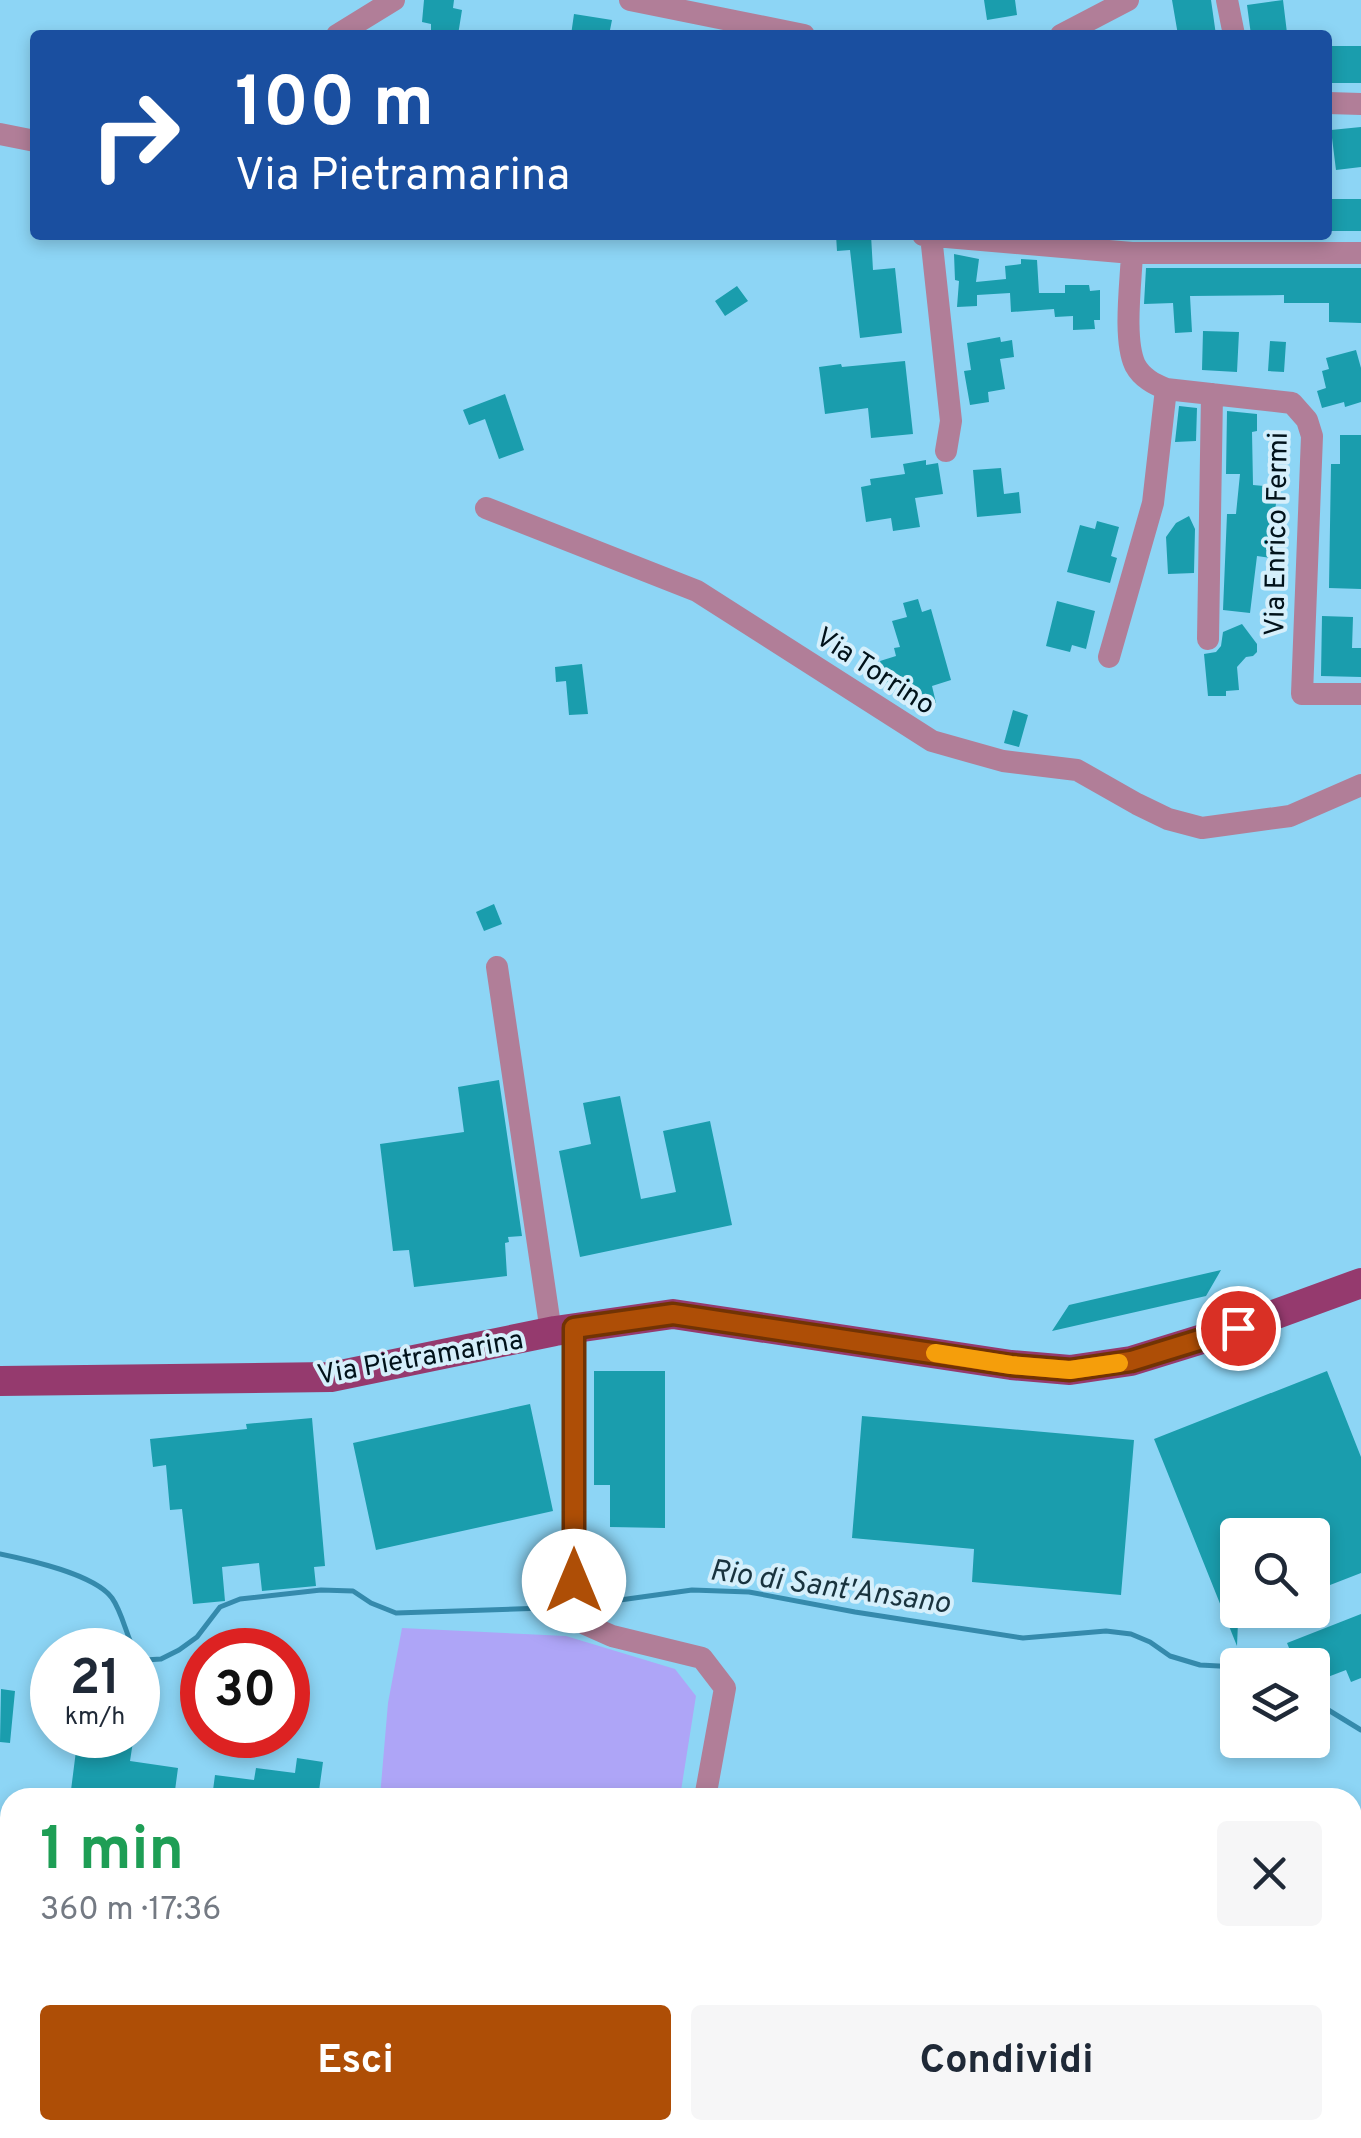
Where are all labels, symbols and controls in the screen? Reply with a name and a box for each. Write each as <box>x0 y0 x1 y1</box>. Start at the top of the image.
text: 100 m <box>235 62 434 151</box>
icon: right <box>70 70 200 200</box>
text: Via Pietramarina <box>235 149 570 206</box>
street label: Via Enrico Fermi <box>1258 432 1298 636</box>
street label: Via Torrino <box>808 621 941 724</box>
pin <box>1196 1286 1281 1371</box>
icon: arrive <box>1211 1301 1266 1356</box>
street label: Via Pietramarina <box>315 1323 526 1395</box>
map controls <box>1220 1518 1330 1758</box>
button: search <box>1220 1518 1330 1628</box>
position arrow <box>522 1529 626 1633</box>
water label: Rio di Sant'Ansano <box>707 1553 952 1624</box>
speed limit sign: 30 <box>180 1628 310 1758</box>
button: layers <box>1220 1648 1330 1758</box>
text: 21 <box>70 1649 120 1712</box>
text: km/h <box>65 1702 125 1734</box>
text: 1 min <box>40 1815 184 1891</box>
button: close <box>1217 1821 1322 1926</box>
text: 360 m · 17:36 <box>40 1891 221 1931</box>
button: Esci <box>40 2005 671 2120</box>
button: Condividi <box>691 2005 1322 2120</box>

